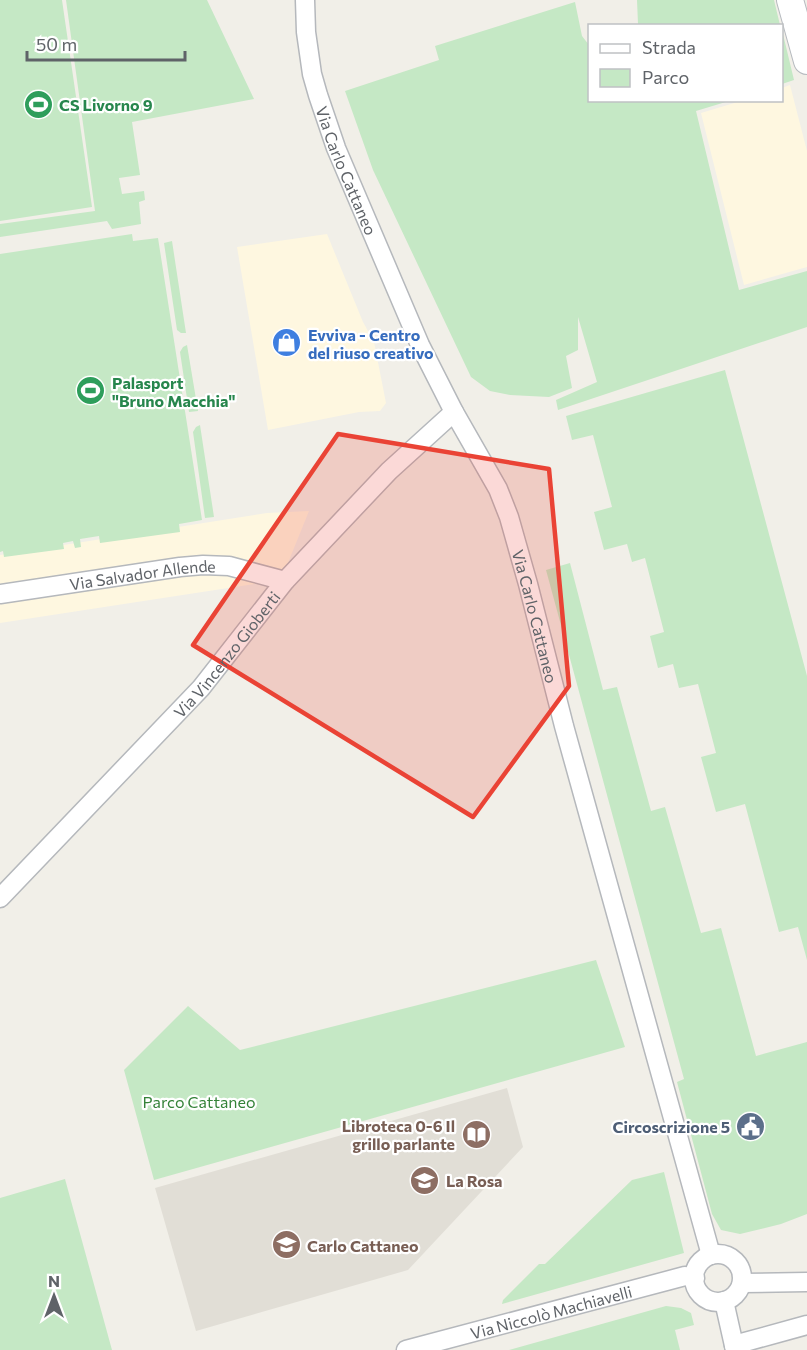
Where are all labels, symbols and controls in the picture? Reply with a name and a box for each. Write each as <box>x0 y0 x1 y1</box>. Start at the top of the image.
scale bar <box>27 24 184 62</box>
legend <box>588 24 783 102</box>
text: 50 m <box>36 33 77 55</box>
text: Strada <box>642 36 696 58</box>
text: Parco <box>642 66 689 88</box>
sports icon: CS Livorno 9 <box>22 88 54 120</box>
place label: CS Livorno 9 <box>59 95 153 114</box>
street label: Via Carlo Cattaneo <box>313 103 381 238</box>
place label: Evviva - Centro del riuso creativo <box>308 325 434 362</box>
shop icon: Evviva - Centro del riuso creativo <box>271 327 303 359</box>
place label: Palasport "Bruno Macchia" <box>112 373 236 410</box>
sports icon: Palasport "Bruno Macchia" <box>75 375 107 407</box>
street label: Via Carlo Cattaneo <box>509 547 562 685</box>
street label: Via Salvador Allende <box>68 555 216 593</box>
street label: Via Vincenzo Gioberti <box>169 587 283 721</box>
park label: Parco Cattaneo <box>142 1092 256 1111</box>
public building icon: Circoscrizione 5 <box>735 1110 767 1142</box>
place label: Libroteca 0-6 Il grillo parlante <box>342 1116 455 1153</box>
place label: Circoscrizione 5 <box>612 1117 730 1136</box>
library icon: Libroteca 0-6 Il grillo parlante <box>460 1118 492 1150</box>
school or university icon: La Rosa <box>409 1164 441 1196</box>
place label: La Rosa <box>446 1171 503 1190</box>
school or university icon: Carlo Cattaneo <box>270 1229 302 1261</box>
place label: Carlo Cattaneo <box>307 1236 419 1255</box>
north arrow <box>24 1266 84 1326</box>
text: N <box>48 1271 60 1290</box>
street label: Via Niccolò Machiavelli <box>468 1281 634 1342</box>

